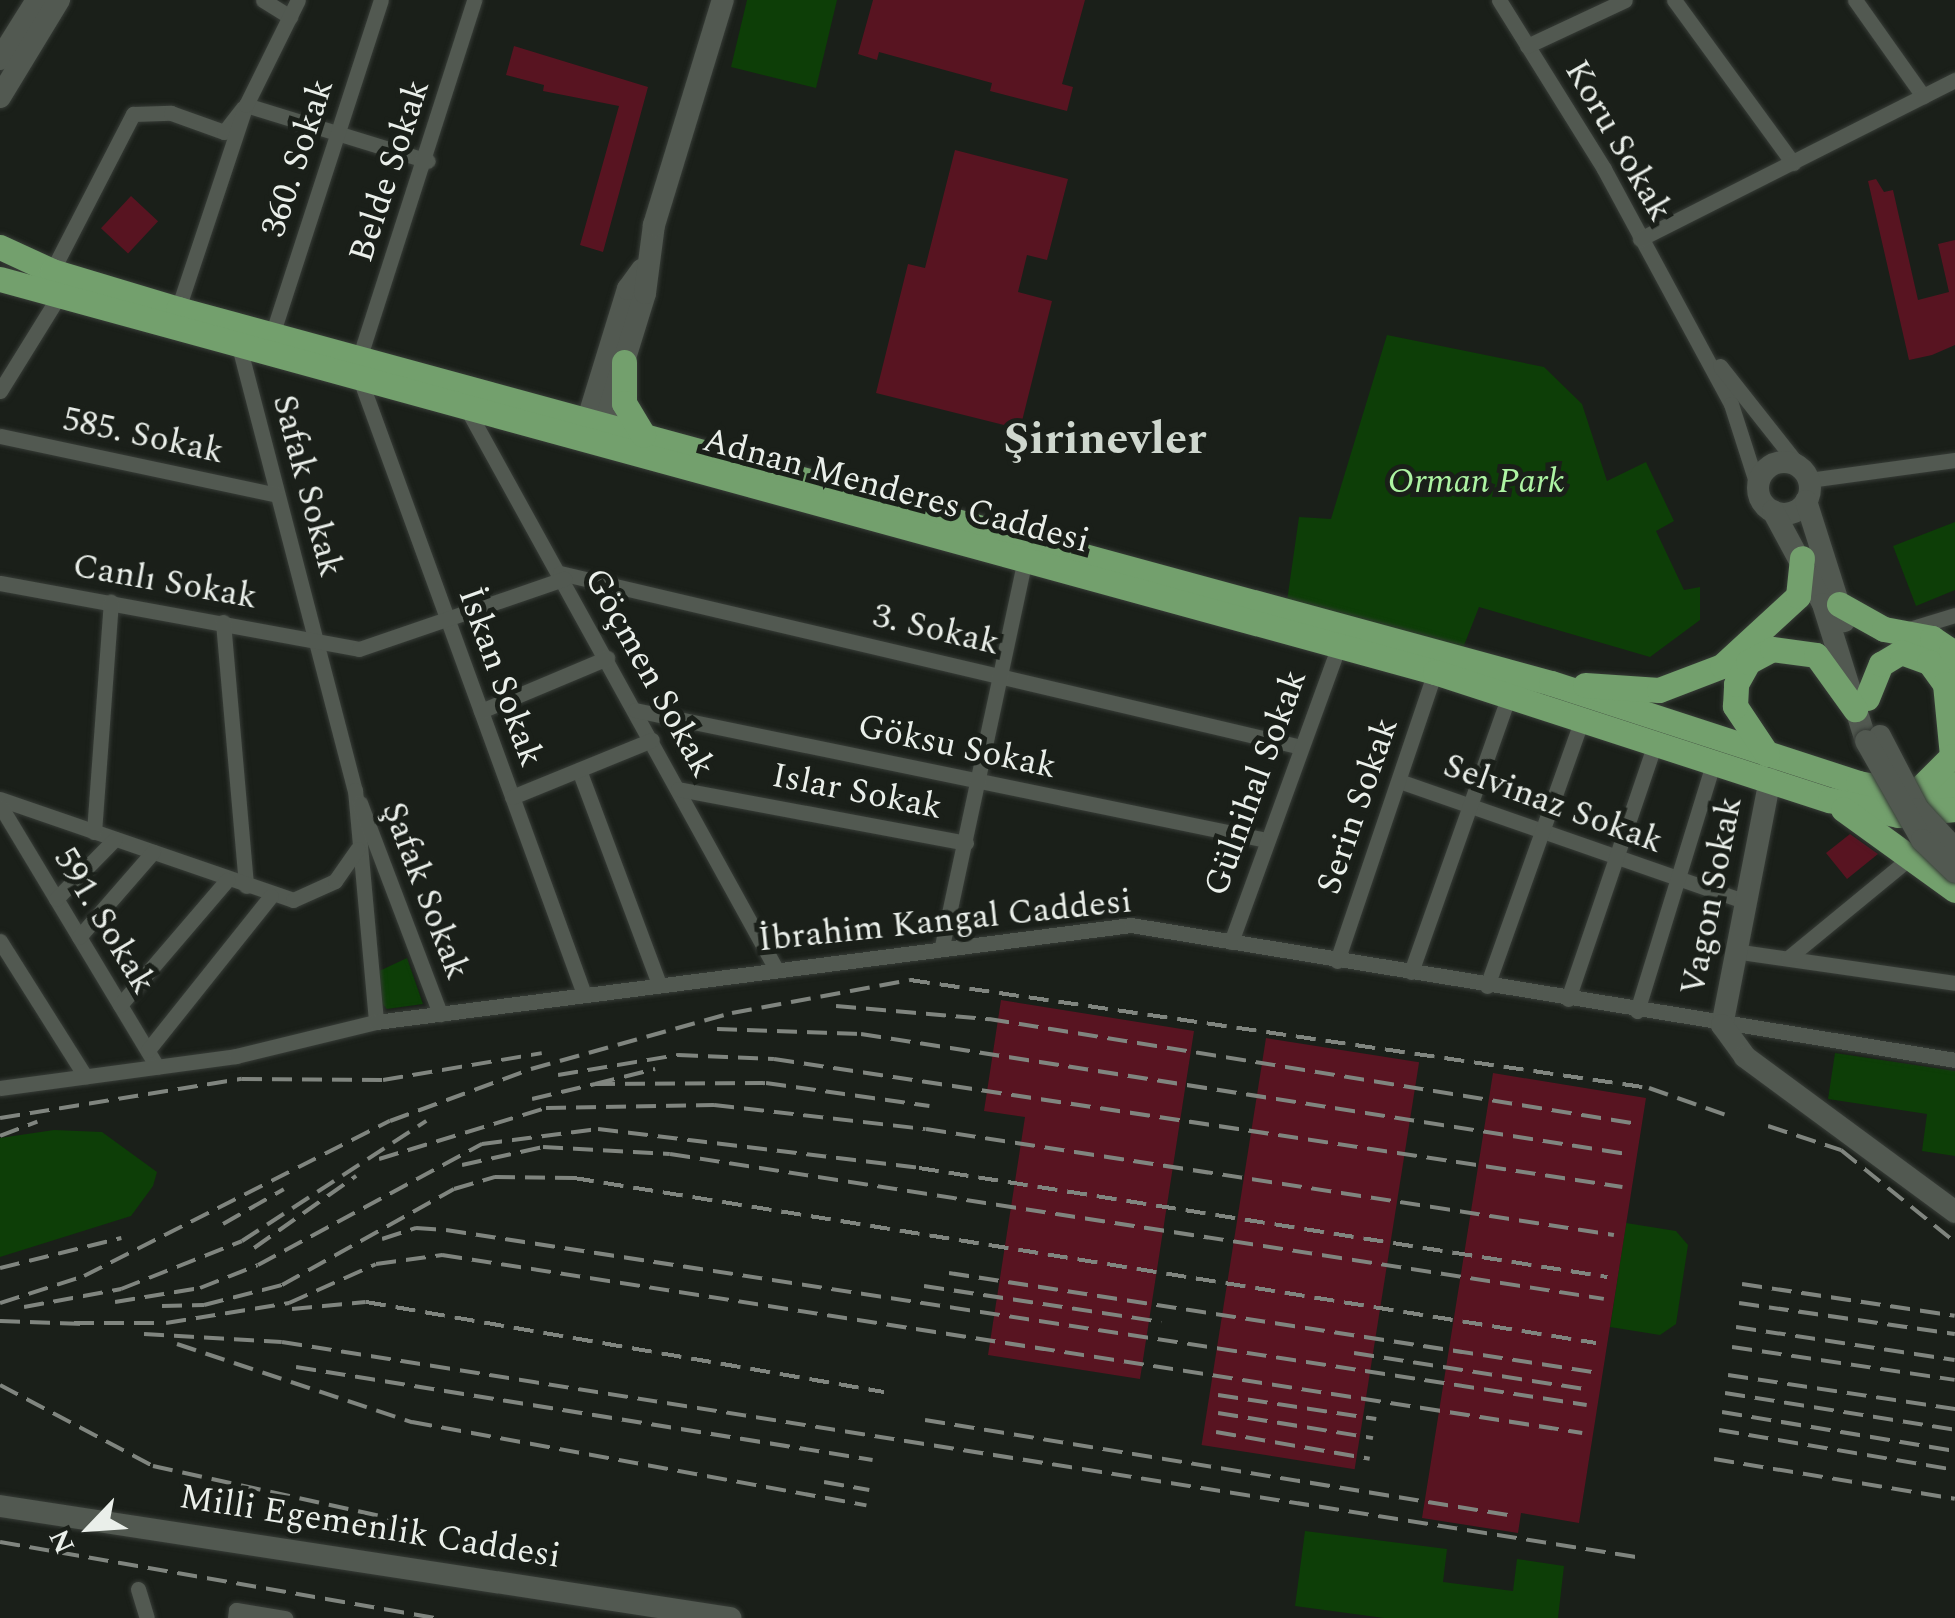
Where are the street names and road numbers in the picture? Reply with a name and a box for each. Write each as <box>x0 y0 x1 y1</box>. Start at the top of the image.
street label: Koru Sokak <box>1555 53 1681 229</box>
street label: 360. Sokak <box>253 74 343 242</box>
street label: Belde Sokak <box>341 74 439 268</box>
street label: Safak Sokak <box>263 390 351 582</box>
street label: 585. Sokak <box>59 398 227 474</box>
street label: Adnan Menderes Caddesi <box>698 419 1094 563</box>
street label: Canlı Sokak <box>69 545 261 619</box>
street label: Göçmen Sokak <box>574 561 724 785</box>
street label: İskan Sokak <box>448 582 552 772</box>
street label: 3. Sokak <box>869 595 1003 665</box>
street label: Gülnihal Sokak <box>1196 664 1316 902</box>
street label: Göksu Sokak <box>854 705 1060 789</box>
street label: Serin Sokak <box>1308 712 1408 900</box>
street label: Selvinaz Sokak <box>1438 745 1668 863</box>
street label: Islar Sokak <box>768 755 946 829</box>
street label: Vagon Sokak <box>1672 793 1752 999</box>
street label: Şafak Sokak <box>372 796 478 986</box>
street label: 591. Sokak <box>44 840 164 1002</box>
street label: İbrahim Kangal Caddesi <box>756 880 1134 962</box>
street label: Milli Egemenlik Caddesi <box>177 1476 563 1578</box>

